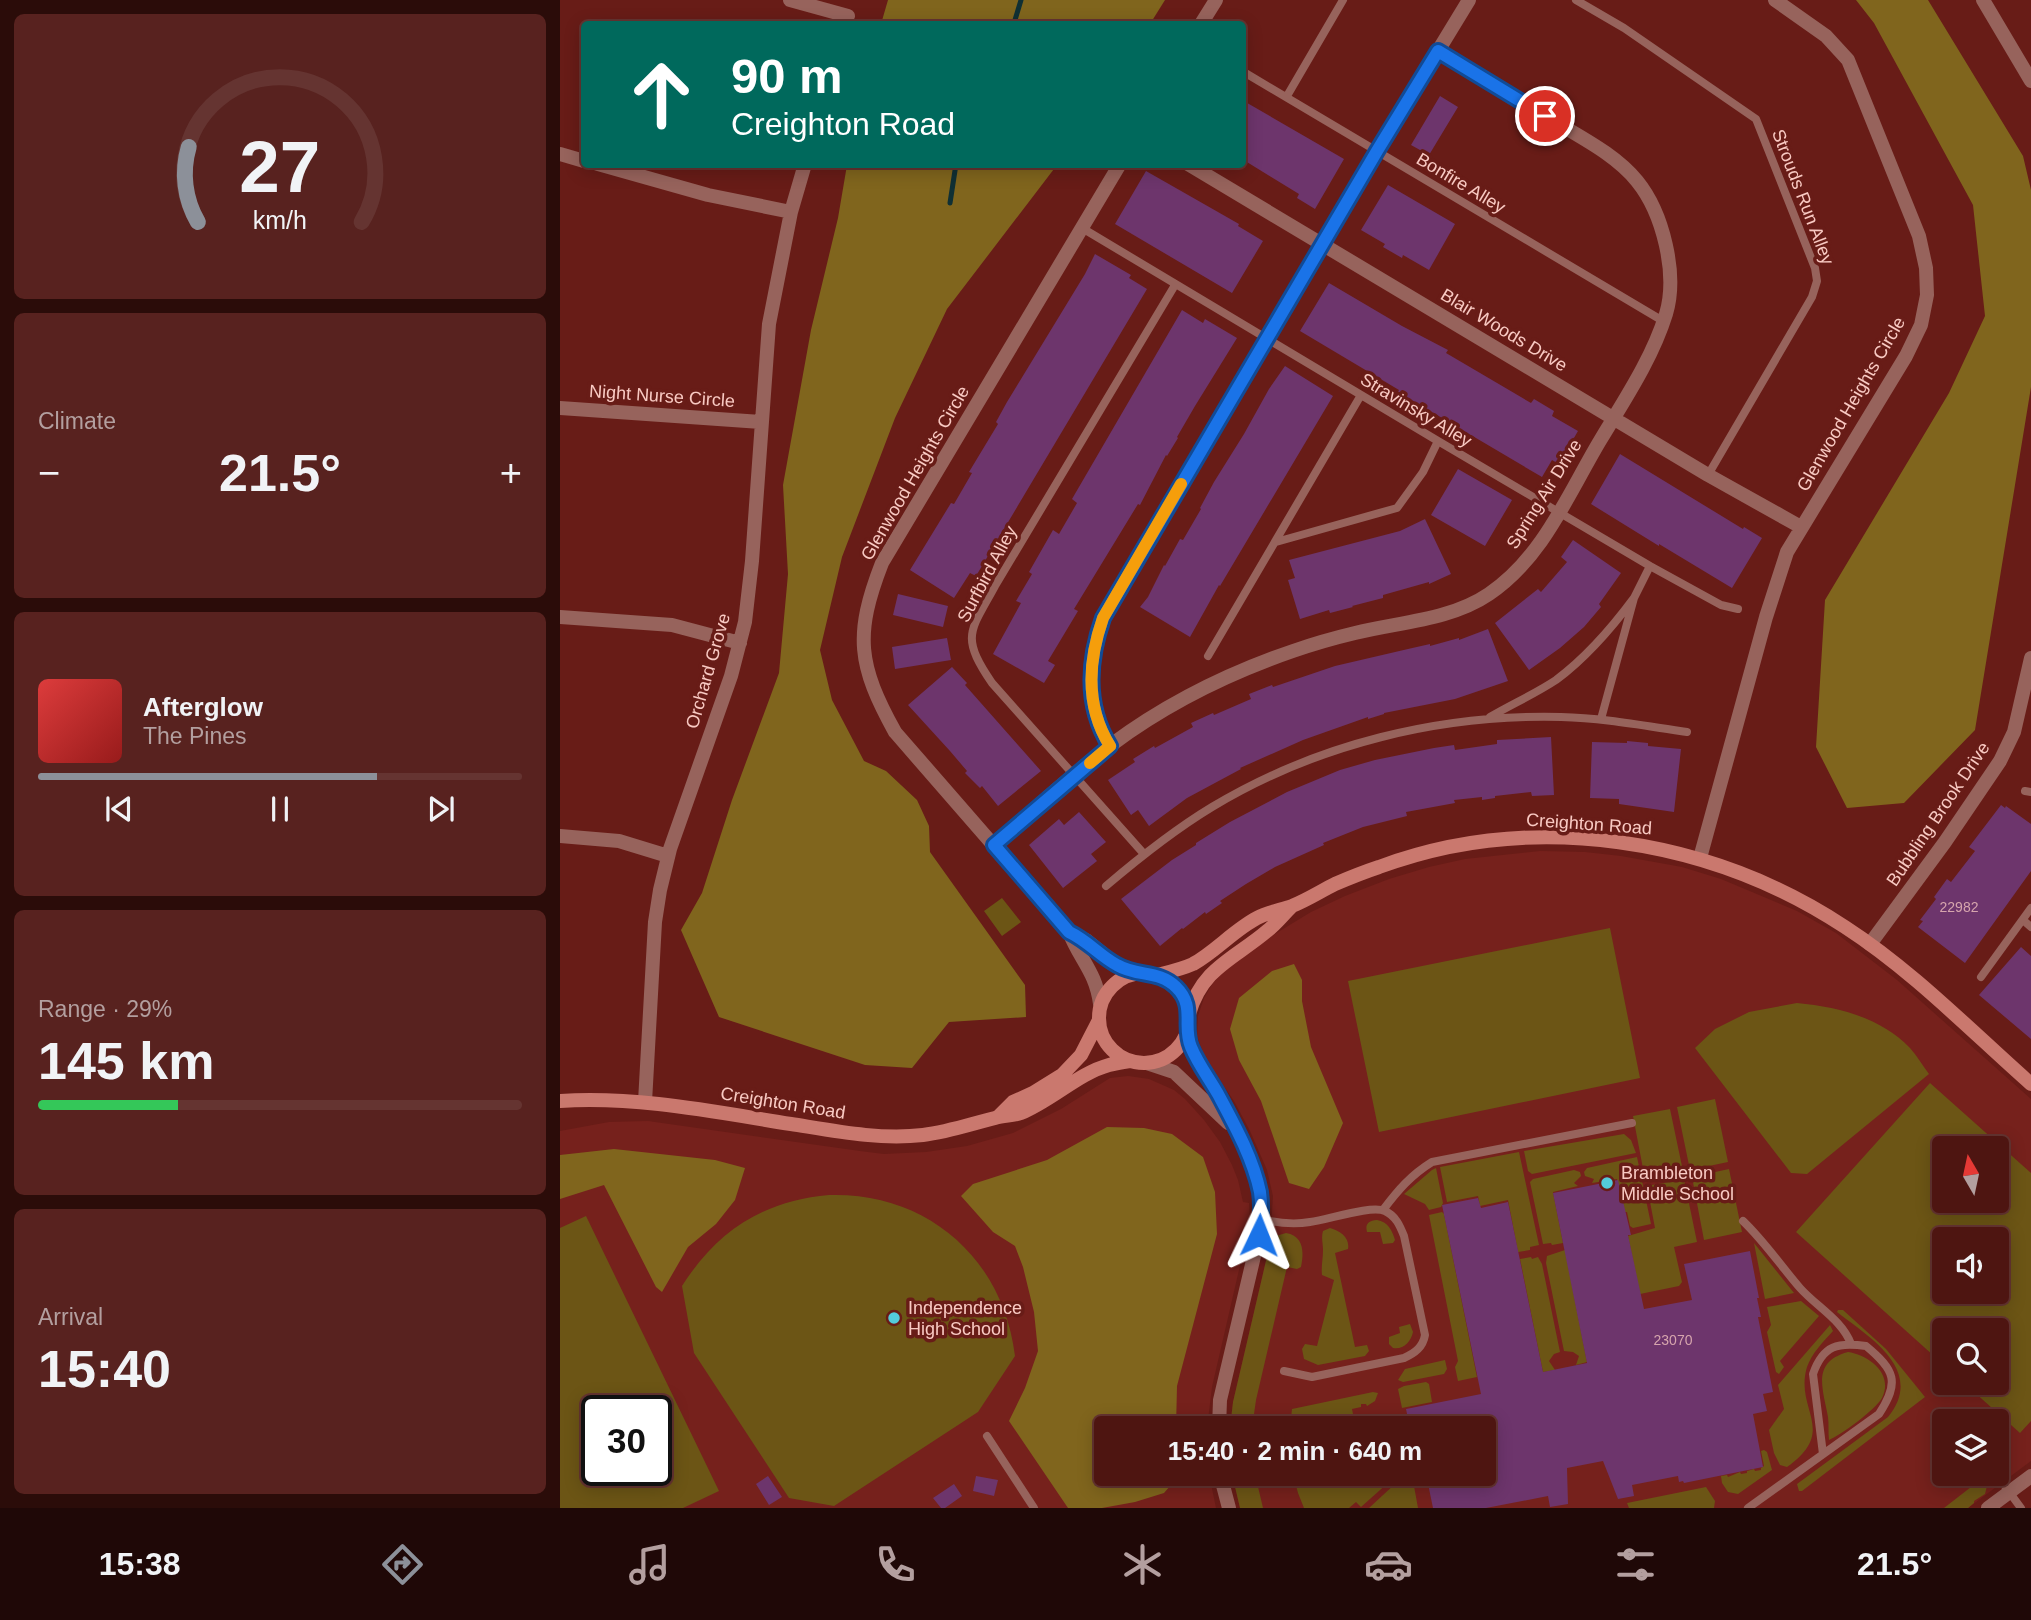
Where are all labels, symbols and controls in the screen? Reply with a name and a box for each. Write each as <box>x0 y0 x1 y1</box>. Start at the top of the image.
icon: ahead <box>616 49 707 140</box>
text: 90 m <box>731 49 843 103</box>
pin <box>1515 86 1575 146</box>
icon: arrive <box>1526 97 1564 135</box>
text: Creighton Road <box>731 106 955 142</box>
text: 27 <box>240 127 320 208</box>
street label: Strouds Run Alley <box>1768 127 1838 267</box>
street label: Bonfire Alley <box>1413 149 1509 217</box>
text: km/h <box>253 206 307 234</box>
street label: Blair Woods Drive <box>1437 284 1571 376</box>
street label: Glenwood Heights Circle <box>1793 313 1909 495</box>
street label: Stravinsky Alley <box>1357 369 1475 451</box>
street label: Night Nurse Circle <box>588 381 736 411</box>
street label: Glenwood Heights Circle <box>857 382 973 564</box>
text: Climate <box>38 408 116 434</box>
street label: Spring Air Drive <box>1502 436 1586 552</box>
text: 21.5° <box>219 444 341 502</box>
text: − <box>38 452 60 494</box>
text: + <box>500 452 522 494</box>
street label: Surfbird Alley <box>953 522 1021 626</box>
street label: Orchard Grove <box>682 611 734 731</box>
text: Afterglow <box>143 692 263 722</box>
text: The Pines <box>143 723 247 749</box>
street label: Bubbling Brook Drive <box>1882 738 1994 890</box>
icon: previous <box>100 790 138 828</box>
icon: pause <box>261 790 299 828</box>
icon: next <box>422 790 460 828</box>
street label: Creighton Road <box>1525 810 1653 838</box>
house number: 22982 <box>1940 899 1979 915</box>
text: Range · 29% <box>38 996 172 1022</box>
text: 145 km <box>38 1032 214 1090</box>
street label: Creighton Road <box>719 1083 847 1123</box>
north arrow <box>1932 1136 2009 1213</box>
map controls <box>1932 1136 2009 1486</box>
place label: Brambleton Middle School <box>1621 1163 1734 1204</box>
marker: Brambleton Middle School <box>1599 1175 1615 1191</box>
position arrow <box>1222 1198 1296 1272</box>
button: sound <box>1932 1227 2009 1304</box>
place label: Independence High School <box>908 1298 1022 1339</box>
text: Arrival <box>38 1304 103 1330</box>
marker: Independence High School <box>886 1310 902 1326</box>
button: search <box>1932 1318 2009 1395</box>
house number: 23070 <box>1654 1332 1693 1348</box>
text: 15:40 <box>38 1340 171 1398</box>
speed limit sign: 30 <box>581 1395 672 1486</box>
button: layers <box>1932 1409 2009 1486</box>
text: 15:40 · 2 min · 640 m <box>1168 1436 1422 1466</box>
icon: directions <box>378 1540 427 1589</box>
icon: music <box>625 1540 674 1589</box>
icon: phone <box>871 1540 920 1589</box>
icon: climate <box>1118 1540 1167 1589</box>
icon: car <box>1364 1540 1413 1589</box>
icon: filters <box>1611 1540 1660 1589</box>
text: 15:38 <box>99 1546 181 1582</box>
text: 21.5° <box>1857 1546 1932 1582</box>

